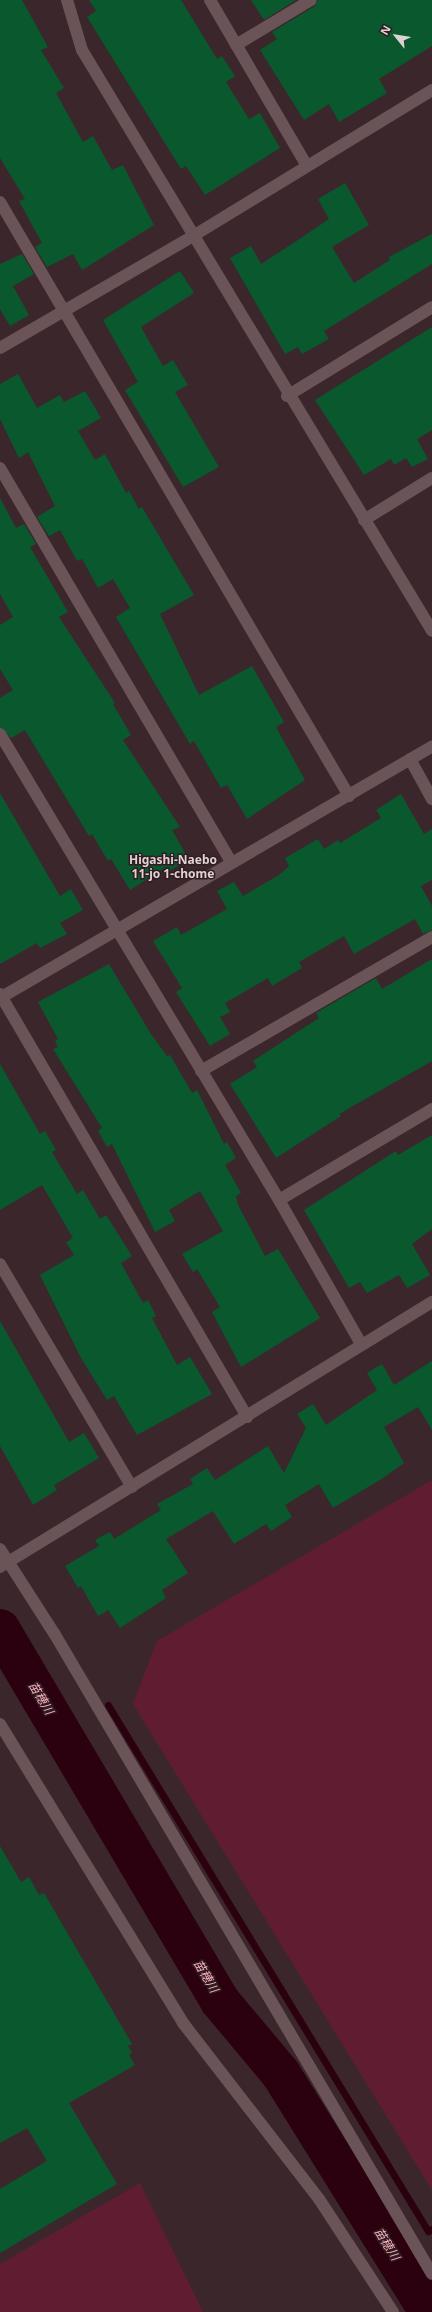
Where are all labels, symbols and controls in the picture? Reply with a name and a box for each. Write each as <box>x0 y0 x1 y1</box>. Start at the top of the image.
north arrow <box>376 16 416 56</box>
text: N <box>376 22 394 37</box>
district label: Higashi-Naebo 11-jo 1-chome <box>129 853 217 881</box>
water label: 苗穂川 <box>26 1679 56 1717</box>
water label: 苗穂川 <box>191 1957 221 1995</box>
water label: 苗穂川 <box>371 2225 403 2263</box>

